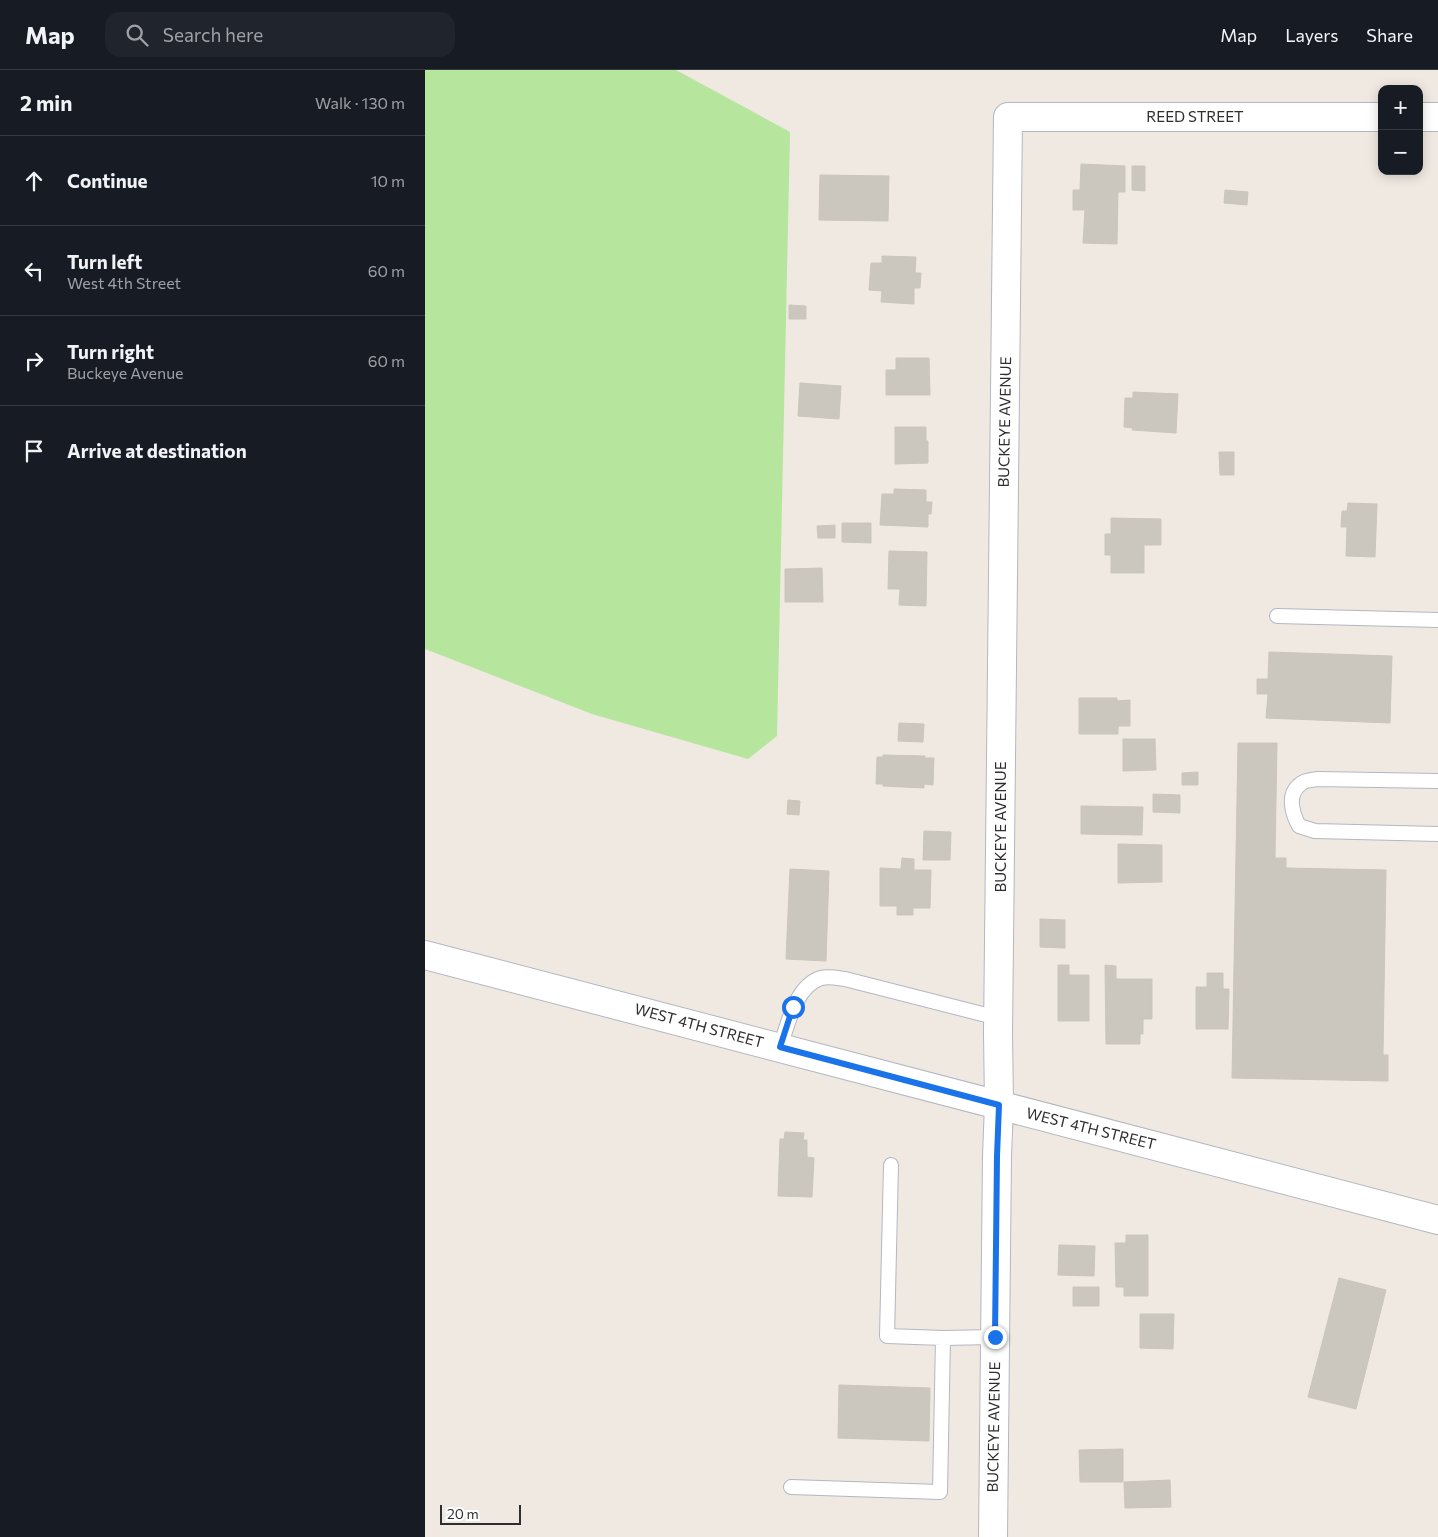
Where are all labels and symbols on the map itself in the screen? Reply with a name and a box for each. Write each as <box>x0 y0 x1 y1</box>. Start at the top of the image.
street label: REED STREET <box>1146 107 1244 125</box>
street label: BUCKEYE AVENUE <box>994 356 1014 488</box>
street label: BUCKEYE AVENUE <box>991 761 1009 893</box>
route start <box>782 996 805 1019</box>
street label: WEST 4TH STREET <box>633 999 766 1051</box>
street label: WEST 4TH STREET <box>1024 1103 1158 1153</box>
route end <box>984 1326 1007 1349</box>
street label: BUCKEYE AVENUE <box>983 1361 1003 1493</box>
scale bar <box>440 1502 521 1525</box>

